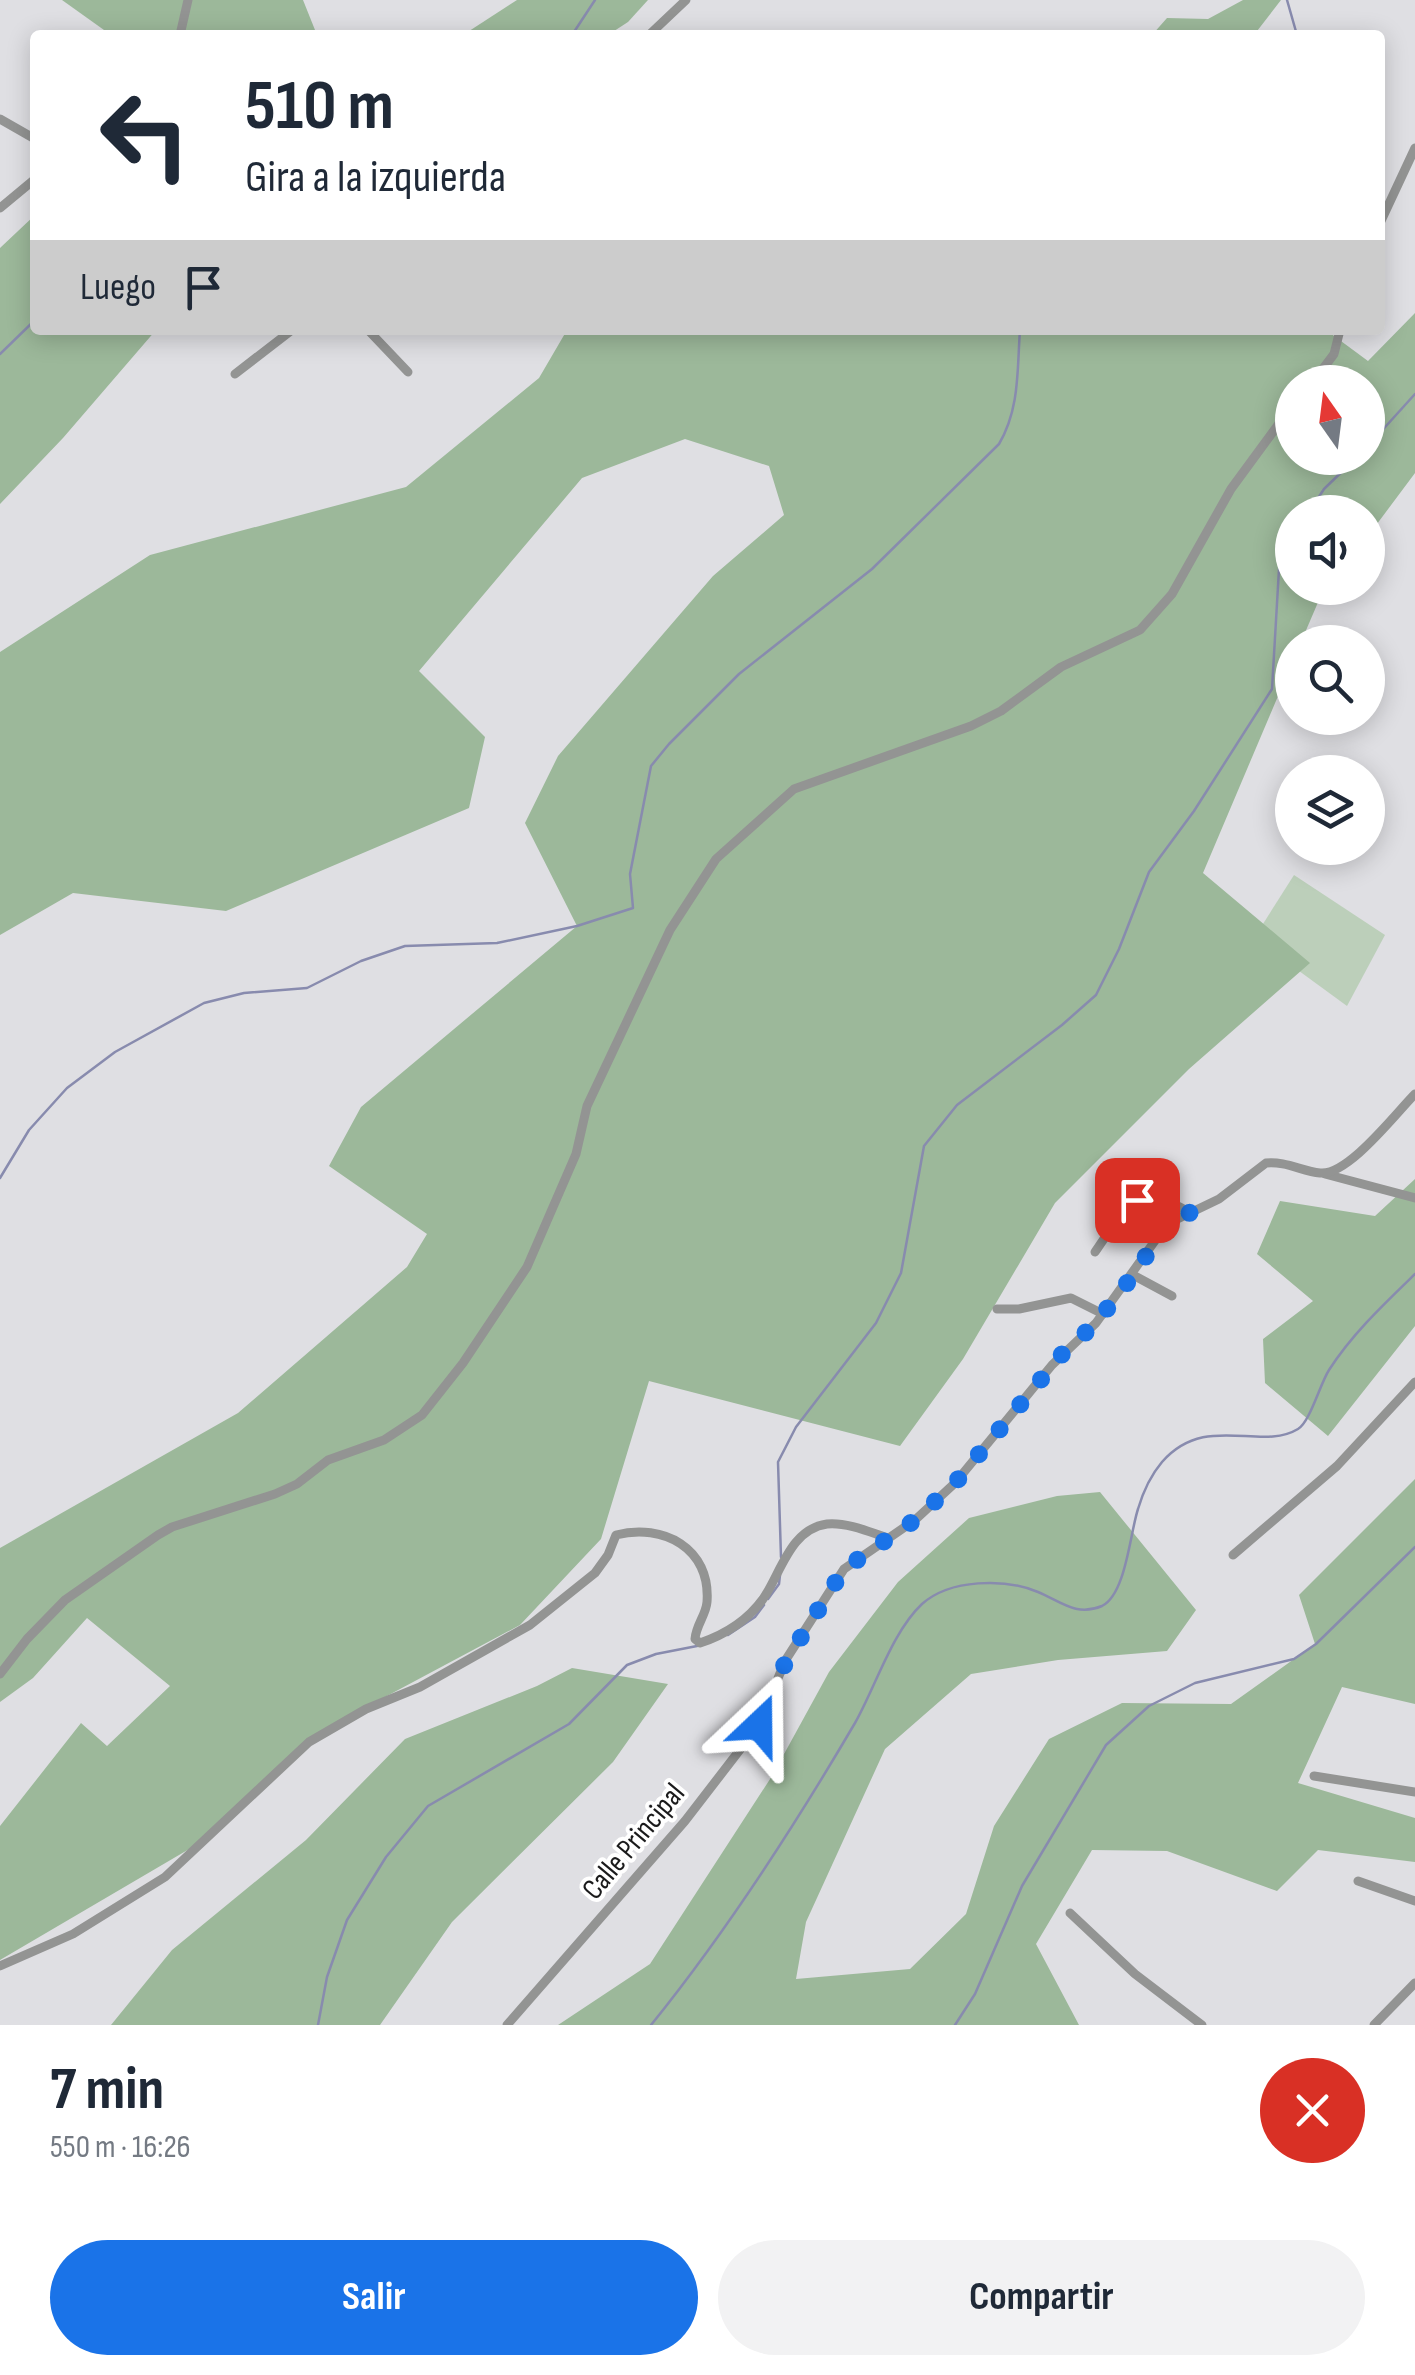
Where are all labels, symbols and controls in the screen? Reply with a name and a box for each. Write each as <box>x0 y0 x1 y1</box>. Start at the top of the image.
text: 510 m <box>245 65 394 149</box>
icon: left <box>80 70 210 200</box>
text: Gira a la izquierda <box>245 150 506 205</box>
icon: arrive <box>176 260 231 315</box>
text: Luego <box>80 265 156 310</box>
north arrow <box>1275 365 1385 475</box>
map controls <box>1275 365 1385 865</box>
button: sound <box>1275 495 1385 605</box>
button: search <box>1275 625 1385 735</box>
button: layers <box>1275 755 1385 865</box>
pin <box>1095 1158 1180 1243</box>
icon: arrive <box>1110 1173 1165 1228</box>
position arrow <box>707 1673 811 1777</box>
street label: Calle Principal <box>575 1776 693 1907</box>
text: 7 min <box>50 2054 164 2126</box>
button: close <box>1260 2058 1365 2163</box>
text: 550 m · 16:26 <box>50 2128 191 2167</box>
button: Salir <box>50 2240 698 2355</box>
button: Compartir <box>718 2240 1365 2355</box>

